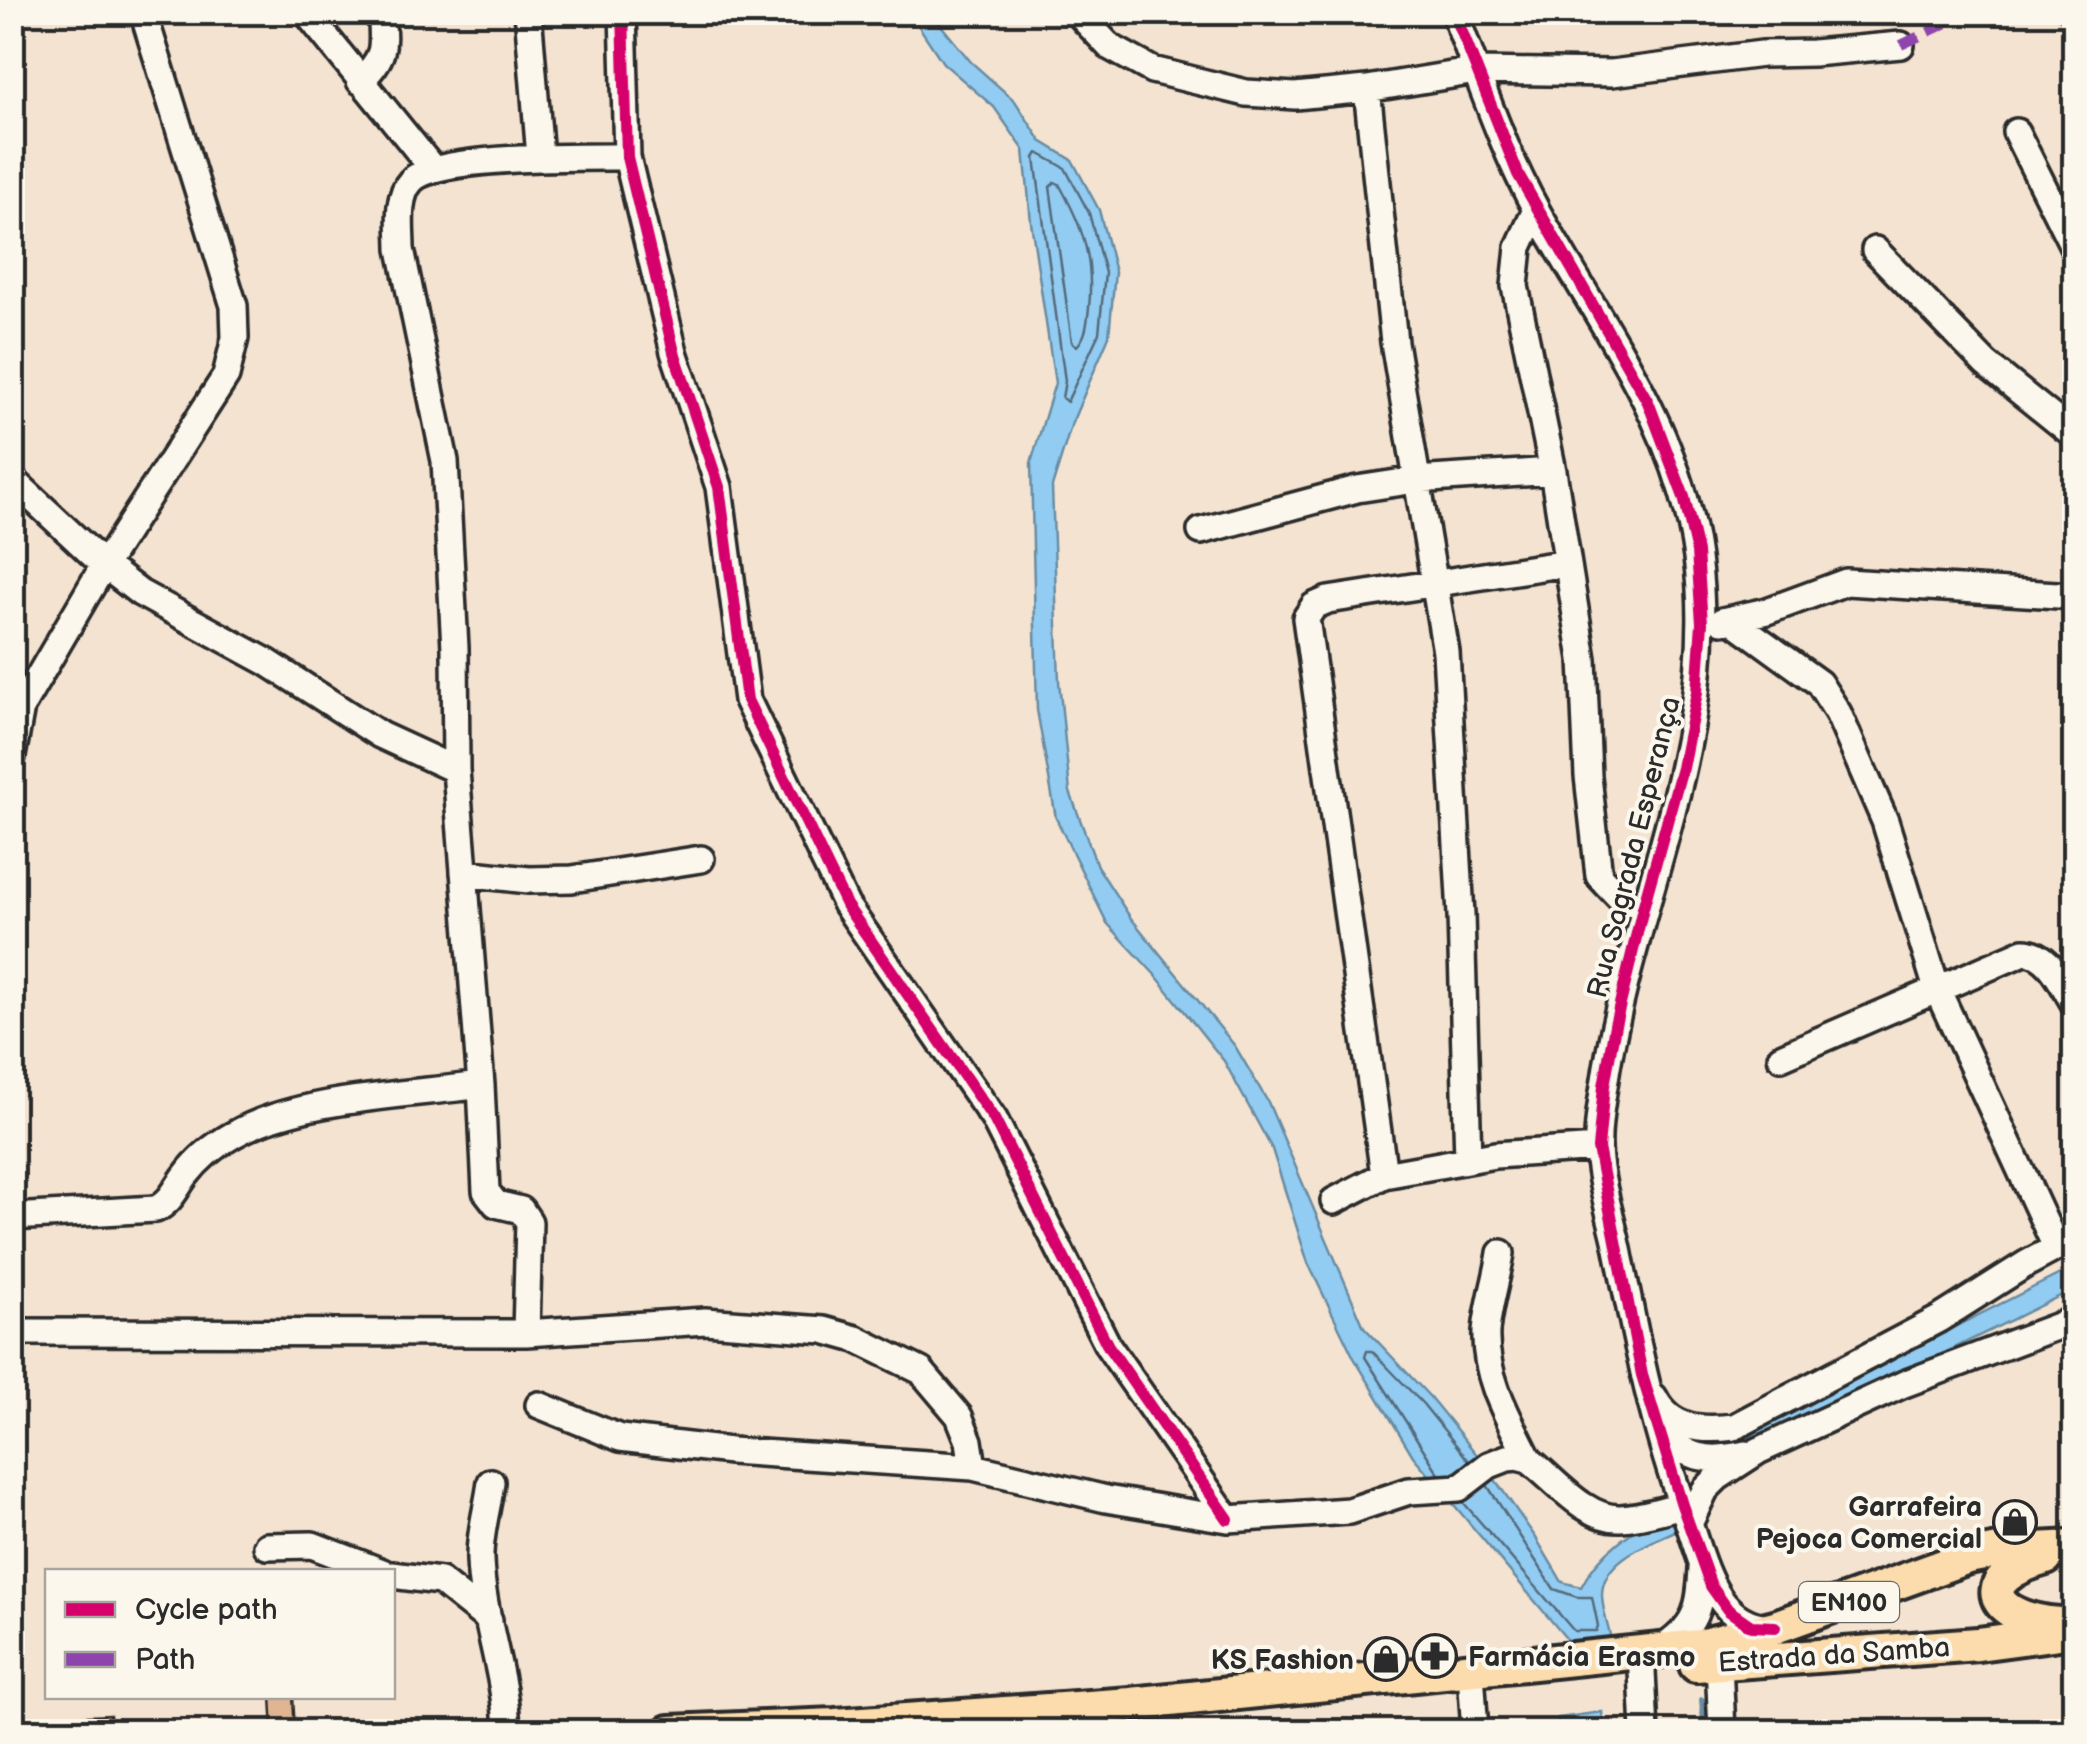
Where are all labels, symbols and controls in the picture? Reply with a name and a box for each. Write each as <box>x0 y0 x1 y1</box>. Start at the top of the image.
street label: Rua Sagrada Esperança <box>1581 693 1688 1001</box>
place label: Garrafeira Pejoca Comercial <box>1756 1491 1982 1556</box>
shop icon: Garrafeira Pejoca Comercial <box>1992 1499 2038 1545</box>
legend <box>45 1569 395 1699</box>
road number: EN100 <box>1799 1582 1899 1622</box>
text: Cycle path <box>135 1592 278 1628</box>
street label: Estrada da Samba <box>1717 1631 1951 1680</box>
pharmacy icon: Farmácia Erasmo <box>1412 1633 1458 1679</box>
shop icon: KS Fashion <box>1363 1636 1409 1682</box>
place label: Farmácia Erasmo <box>1468 1641 1696 1674</box>
text: Path <box>135 1642 195 1678</box>
place label: KS Fashion <box>1211 1644 1354 1677</box>

